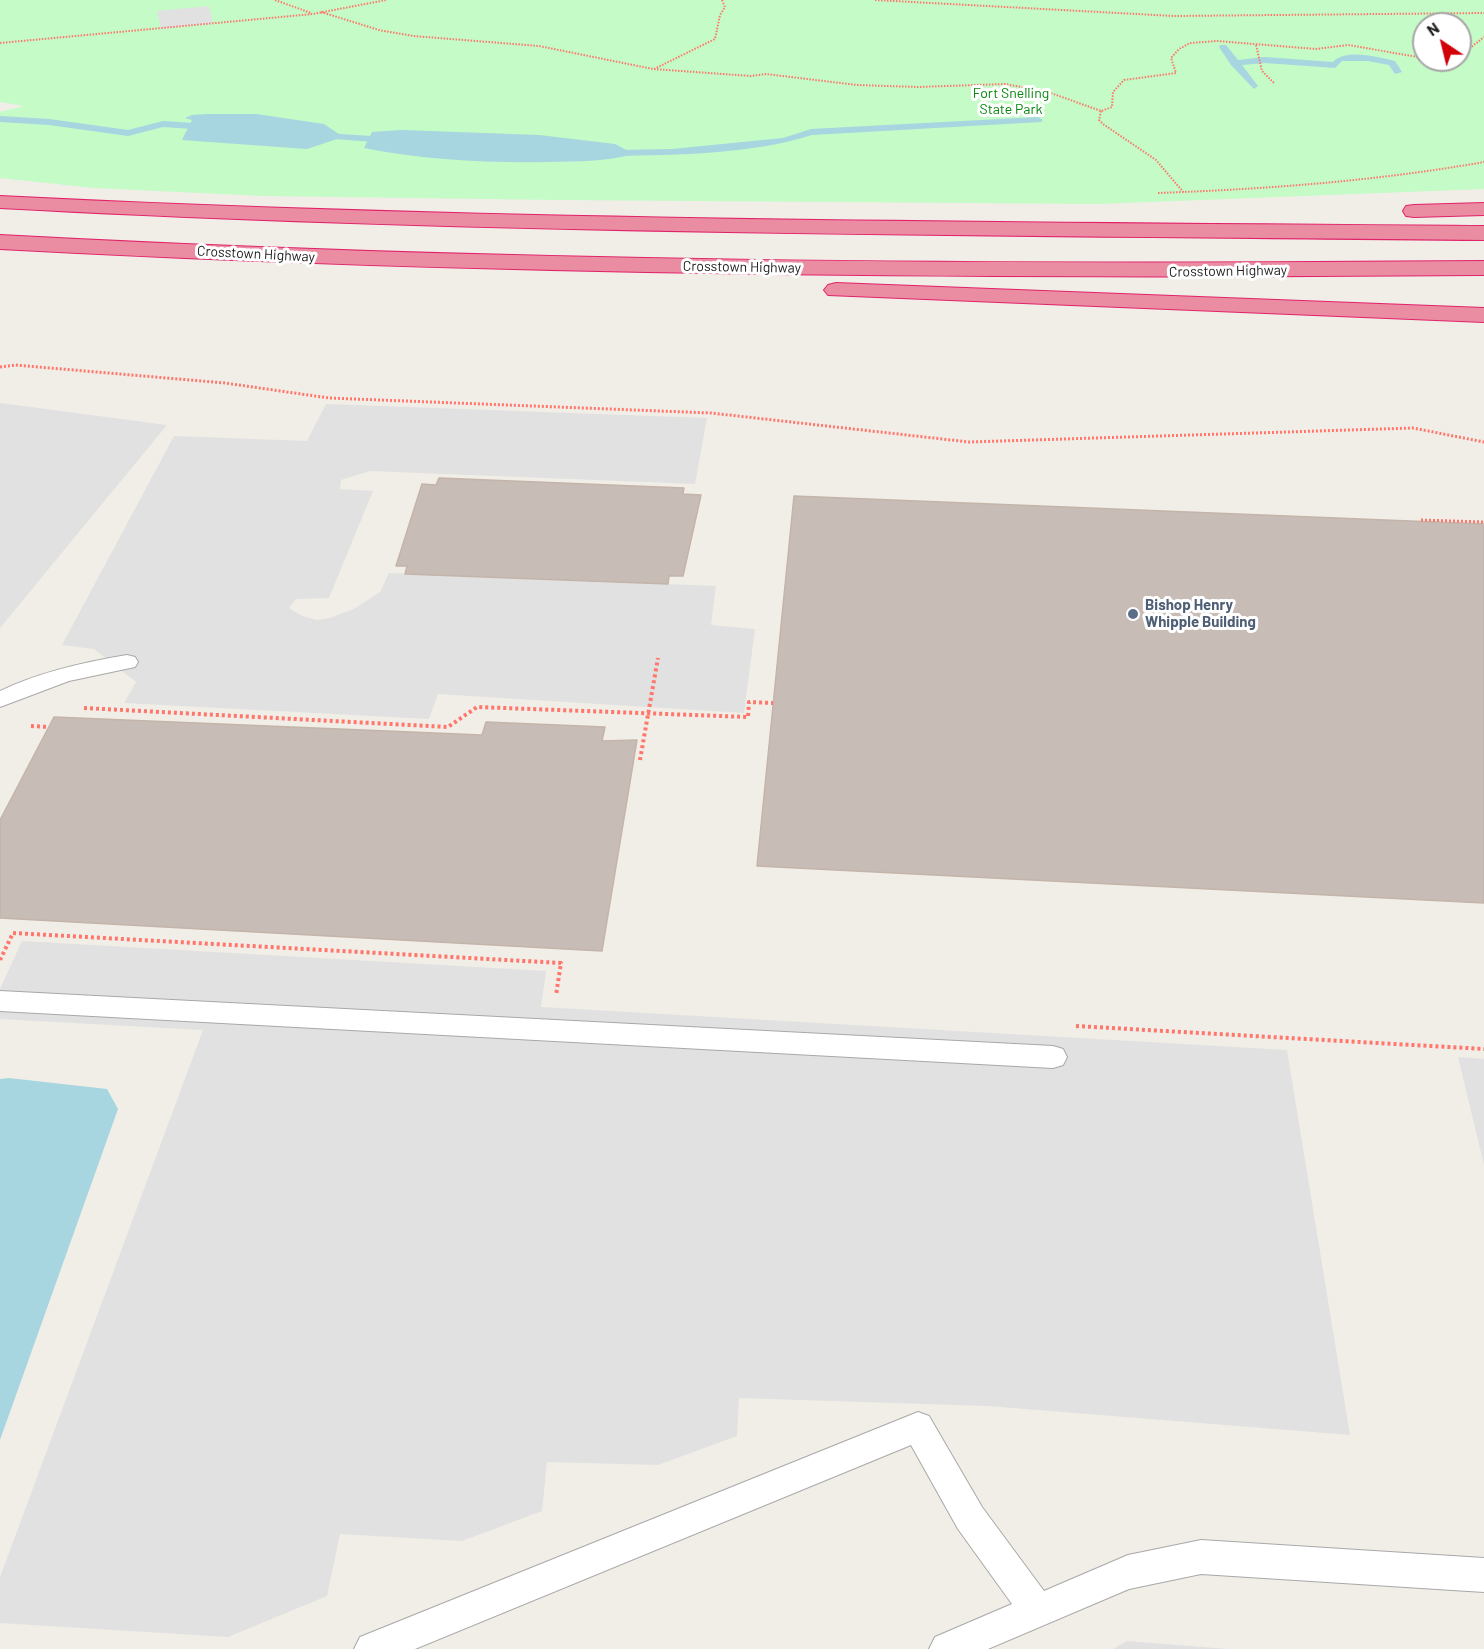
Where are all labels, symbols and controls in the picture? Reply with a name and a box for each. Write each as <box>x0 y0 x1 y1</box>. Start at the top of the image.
north arrow <box>1412 12 1472 72</box>
text: N <box>1423 18 1442 39</box>
park label: Fort Snelling State Park <box>973 85 1049 118</box>
street label: Crosstown Highway <box>197 243 315 265</box>
street label: Crosstown Highway <box>683 258 801 276</box>
street label: Crosstown Highway <box>1169 262 1287 280</box>
place label: Bishop Henry Whipple Building <box>1145 596 1256 631</box>
marker: Bishop Henry Whipple Building <box>1126 607 1140 621</box>

